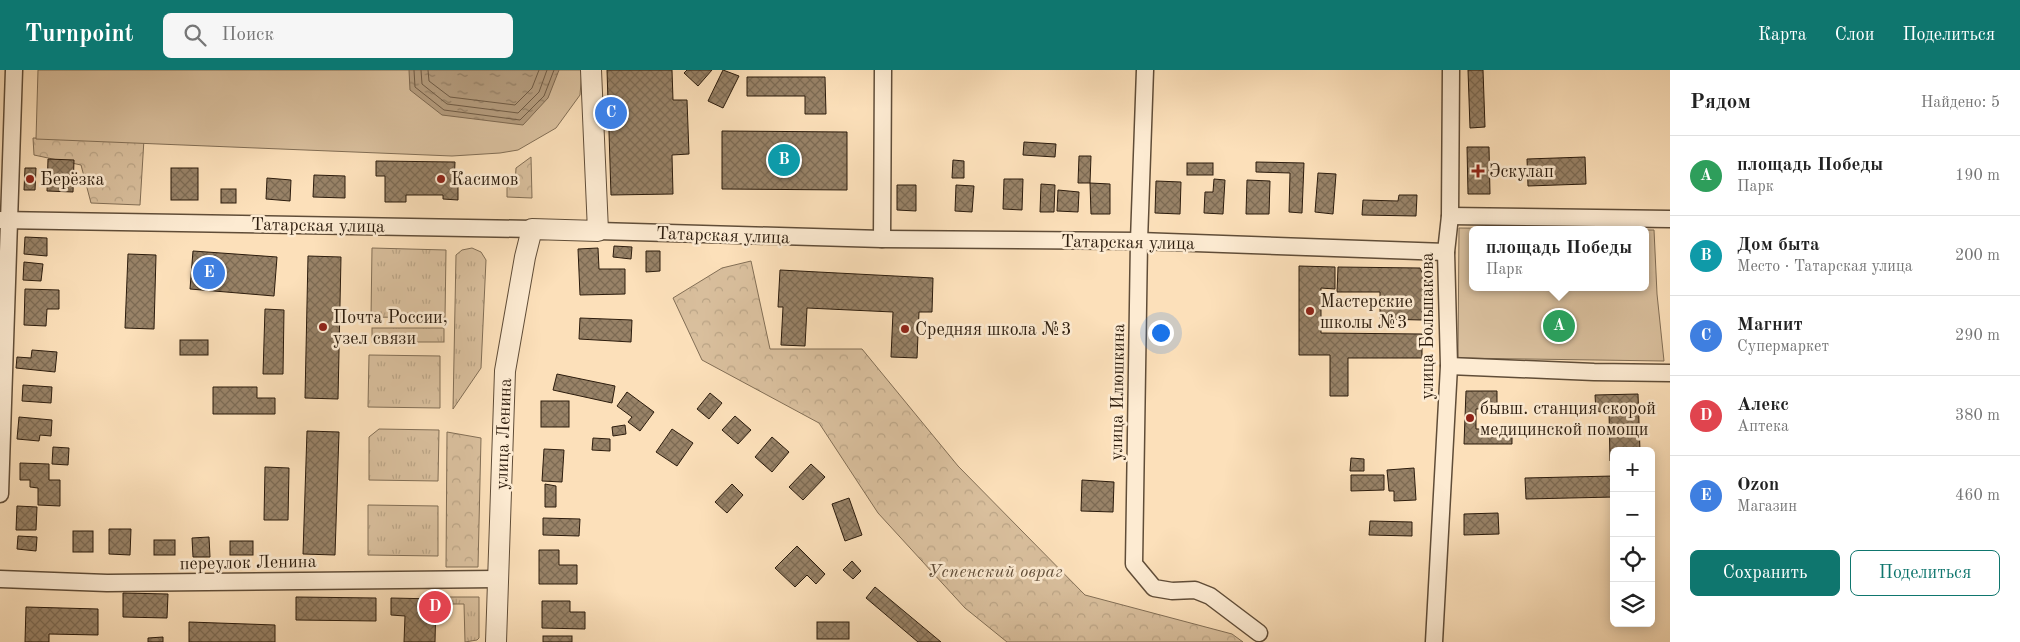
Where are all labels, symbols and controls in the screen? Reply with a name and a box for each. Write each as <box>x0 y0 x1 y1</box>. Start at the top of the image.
search box <box>163 13 513 58</box>
icon: search <box>181 21 209 49</box>
text: Turnpoint <box>25 23 133 47</box>
text: Поиск <box>221 26 274 45</box>
text: Карта <box>1758 26 1807 44</box>
text: Слои <box>1835 26 1874 44</box>
text: Поделиться <box>1902 26 1995 44</box>
text: Рядом <box>1690 92 1751 113</box>
pin: C <box>595 94 627 132</box>
text: Найдено: 5 <box>1921 95 2000 111</box>
pin: B <box>768 141 800 179</box>
text: площадь Победы <box>1737 156 1883 175</box>
place label: Эскулап <box>1489 163 1554 181</box>
marker: Эскулап <box>1471 164 1485 178</box>
text: A <box>1700 168 1712 184</box>
text: 190 m <box>1955 168 2000 184</box>
place label: Берёзка <box>40 171 104 189</box>
place label: Касимов <box>451 171 518 189</box>
marker: Берёзка <box>24 173 36 185</box>
marker: Касимов <box>435 173 447 185</box>
text: Парк <box>1737 179 1774 195</box>
street label: Татарская улица <box>251 216 385 236</box>
street label: Татарская улица <box>656 225 790 247</box>
popup <box>1469 226 1649 291</box>
street label: Татарская улица <box>1061 233 1195 253</box>
text: Дом быта <box>1737 236 1820 255</box>
text: площадь Победы <box>1486 239 1632 258</box>
text: B <box>1700 248 1712 264</box>
text: 200 m <box>1955 248 2000 264</box>
street label: улица Большакова <box>1419 252 1437 400</box>
pin: E <box>193 254 225 292</box>
text: Место · Татарская улица <box>1737 259 1913 275</box>
text: Парк <box>1486 262 1523 278</box>
place label: Мастерские школы №3 <box>1320 293 1413 332</box>
marker: Мастерские школы №3 <box>1304 305 1316 317</box>
pin: A <box>1543 307 1575 345</box>
place label: Почта России, узел связи <box>333 309 448 348</box>
text: Магнит <box>1737 316 1803 335</box>
your location <box>1148 320 1174 346</box>
marker: Почта России, узел связи <box>317 321 329 333</box>
place label: Средняя школа №3 <box>915 321 1071 339</box>
marker: Средняя школа №3 <box>899 323 911 335</box>
street label: улица Илюшкина <box>1108 323 1128 461</box>
text: C <box>1701 328 1711 344</box>
text: 290 m <box>1955 328 2000 344</box>
text: Супермаркет <box>1737 339 1829 355</box>
street label: улица Ленина <box>493 378 515 490</box>
text: Алекс <box>1737 396 1789 415</box>
place label: бывш. станция скорой медицинской помощи <box>1480 400 1656 439</box>
text: D <box>1700 408 1712 424</box>
text: 380 m <box>1955 408 2000 424</box>
marker: бывш. станция скорой медицинской помощи <box>1464 412 1476 424</box>
text: Аптека <box>1737 419 1789 435</box>
map controls <box>1610 447 1655 627</box>
button: + <box>1610 447 1655 492</box>
text: Ozon <box>1737 476 1779 495</box>
text: E <box>1700 488 1712 504</box>
text: 460 m <box>1955 488 2000 504</box>
button: − <box>1610 492 1655 537</box>
text: Магазин <box>1737 499 1797 515</box>
button: locate <box>1610 537 1655 582</box>
button: Сохранить <box>1690 550 1840 596</box>
button: Поделиться <box>1850 550 2000 596</box>
street label: переулок Ленина <box>179 553 317 573</box>
park label: Успенский овраг <box>927 563 1063 581</box>
button: layers <box>1610 582 1655 627</box>
pin: D <box>419 588 451 626</box>

